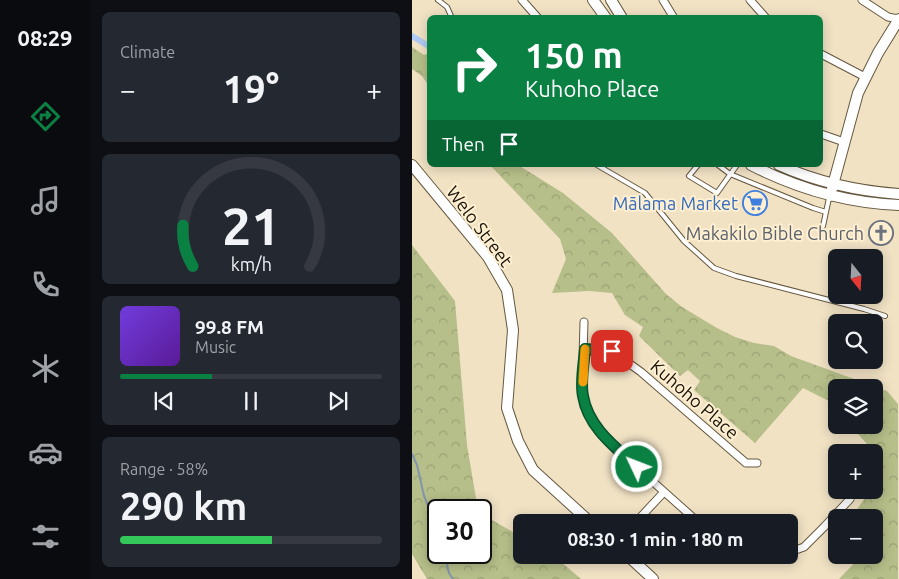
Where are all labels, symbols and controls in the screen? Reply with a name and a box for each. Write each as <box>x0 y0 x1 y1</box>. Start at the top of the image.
text: 08:29 <box>17 25 73 50</box>
icon: right <box>442 35 507 100</box>
text: 150 m <box>525 35 623 75</box>
text: Climate <box>120 43 175 61</box>
text: 19° <box>223 68 279 110</box>
text: − <box>120 74 136 105</box>
text: + <box>366 74 382 105</box>
text: Kuhoho Place <box>525 76 659 101</box>
icon: directions <box>28 99 63 134</box>
icon: arrive <box>495 130 523 158</box>
text: Then <box>442 133 485 155</box>
street label: Welo Street <box>443 182 517 270</box>
icon: music <box>28 183 63 218</box>
supermarket icon: Mālama Market <box>742 190 768 216</box>
place label: Mālama Market <box>613 193 738 213</box>
text: 21 <box>222 197 280 255</box>
church icon: Makakilo Bible Church <box>868 220 894 246</box>
place label: Makakilo Bible Church <box>686 223 864 243</box>
north arrow <box>828 249 883 304</box>
map controls <box>828 249 883 564</box>
text: km/h <box>230 254 272 274</box>
icon: phone <box>28 267 63 302</box>
button: search <box>828 314 883 369</box>
text: 99.8 FM <box>195 316 264 338</box>
pin <box>591 330 633 372</box>
icon: arrive <box>598 337 626 365</box>
text: Music <box>195 338 236 356</box>
icon: climate <box>28 351 63 386</box>
street label: Kuhoho Place <box>647 355 743 443</box>
button: layers <box>828 379 883 434</box>
icon: previous <box>150 387 178 415</box>
icon: pause <box>237 387 265 415</box>
icon: next <box>324 387 352 415</box>
icon: car <box>28 435 63 470</box>
position arrow <box>610 440 662 492</box>
button: + <box>828 444 883 499</box>
text: Range · 58% <box>120 460 208 478</box>
text: 290 km <box>120 485 247 527</box>
speed limit sign: 30 <box>427 499 492 564</box>
button: − <box>828 509 883 564</box>
icon: filters <box>28 519 63 554</box>
text: 08:30 · 1 min · 180 m <box>568 528 743 550</box>

